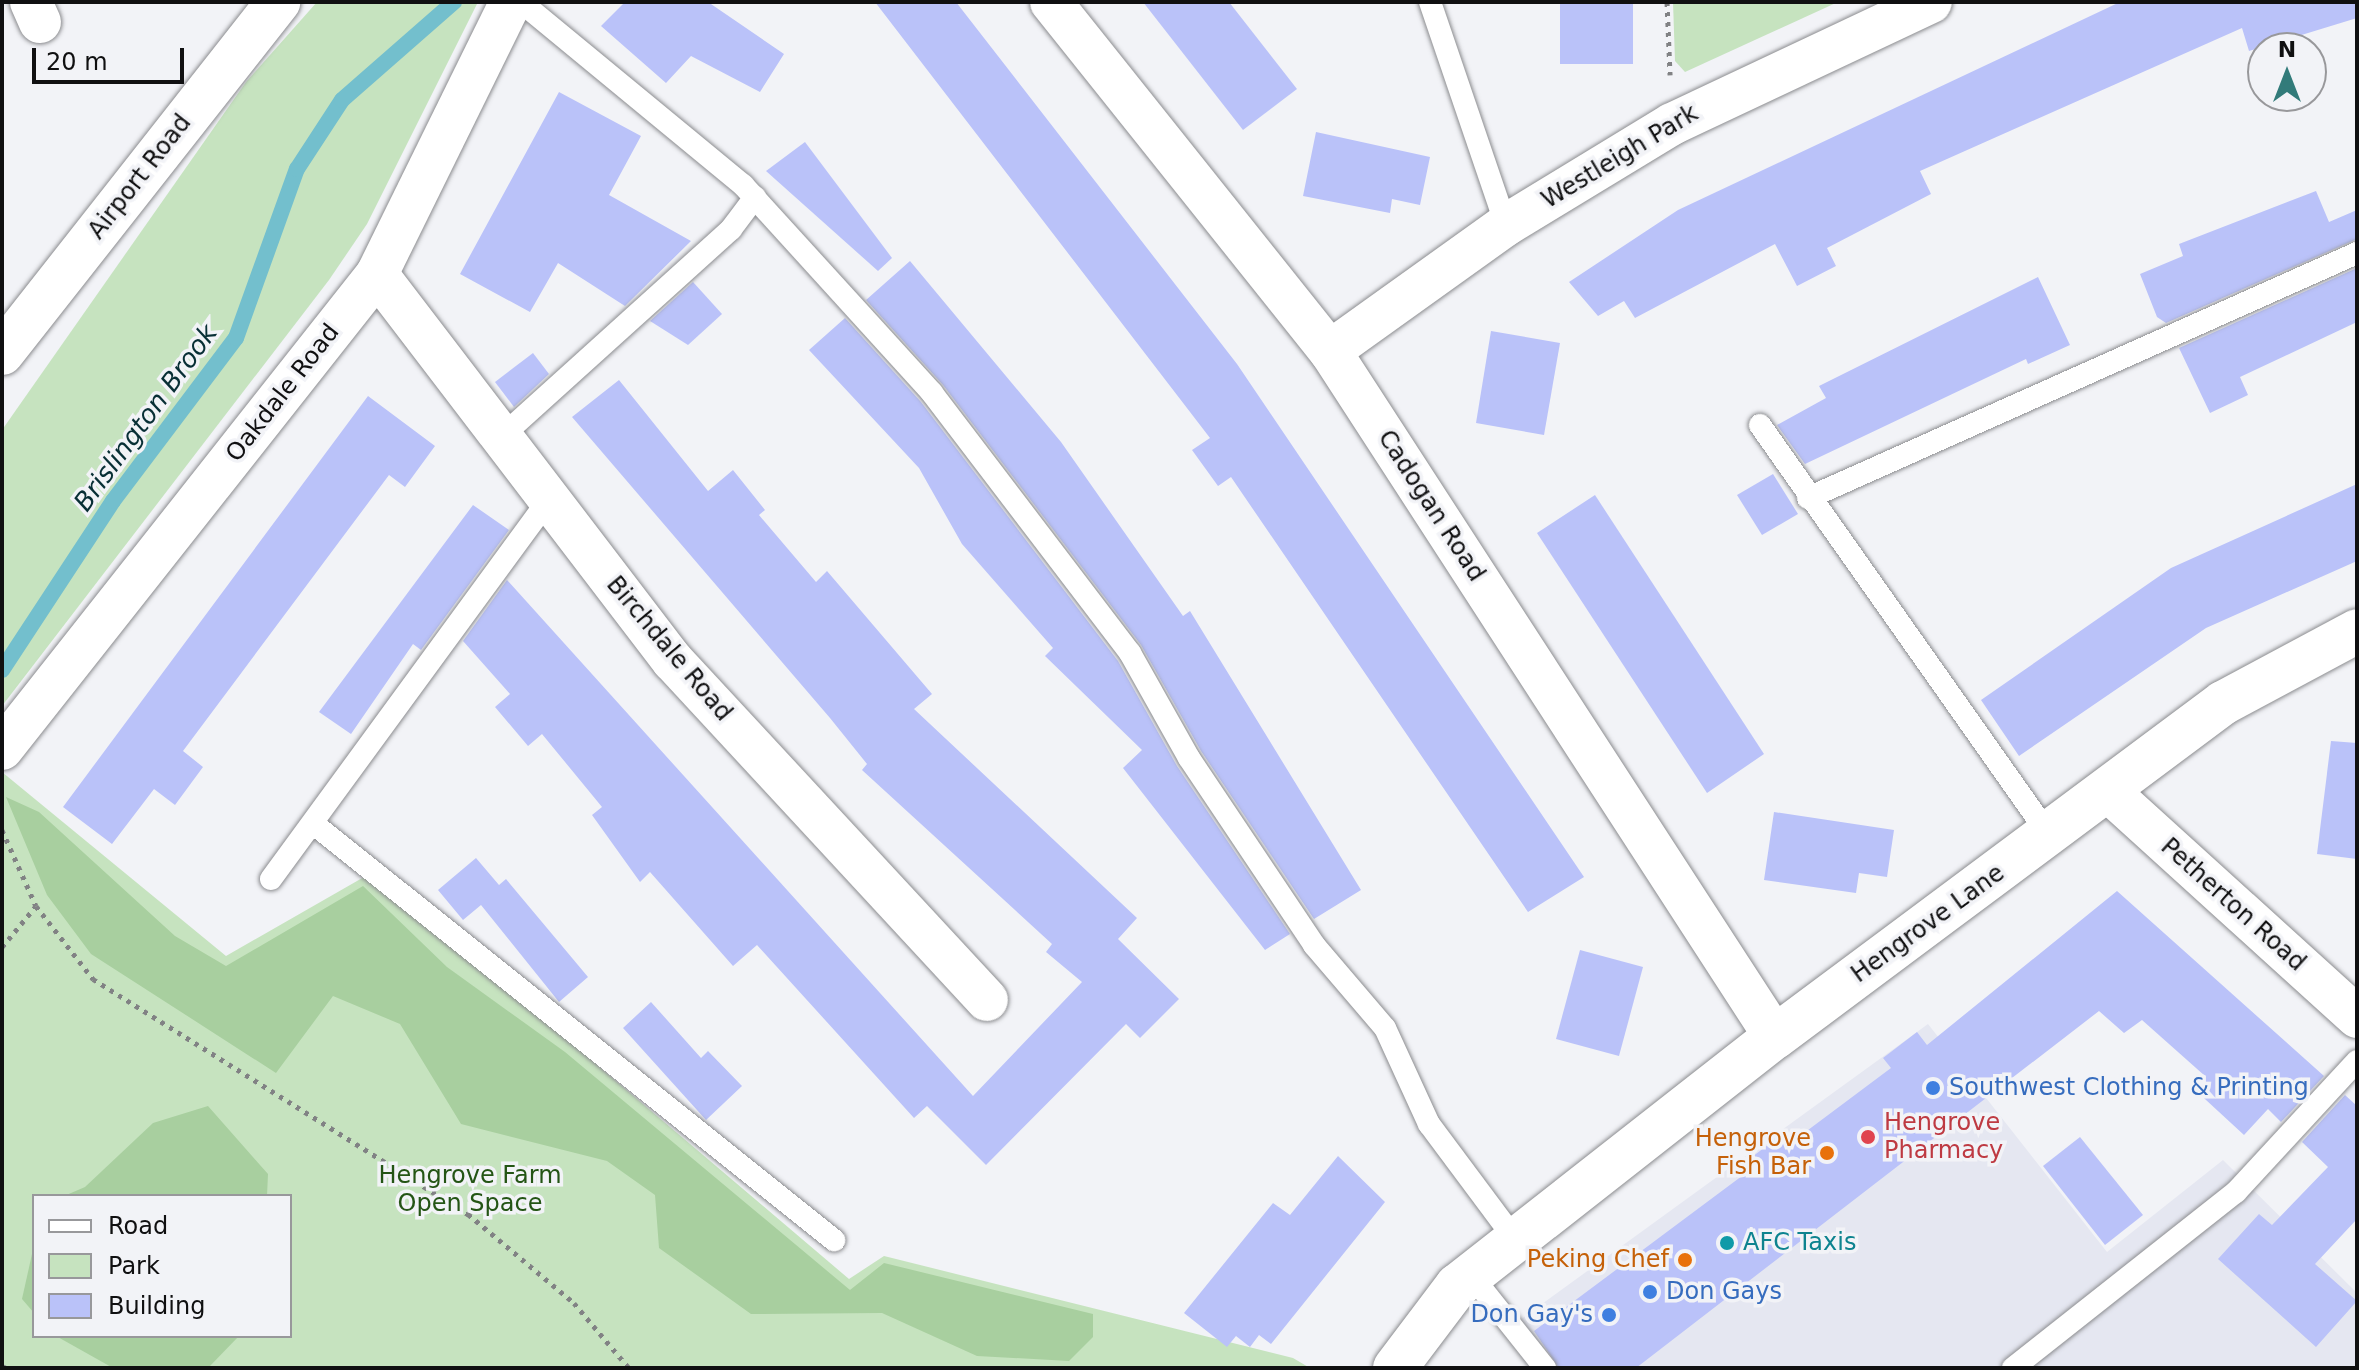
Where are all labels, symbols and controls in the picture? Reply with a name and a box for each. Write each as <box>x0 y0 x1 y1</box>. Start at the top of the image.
scale bar <box>36 32 188 82</box>
north arrow <box>2247 32 2327 112</box>
text: N <box>2278 37 2296 62</box>
text: 20 m <box>46 48 108 76</box>
street label: Westleigh Park <box>1537 99 1703 215</box>
street label: Airport Road <box>82 109 198 245</box>
street label: Oakdale Road <box>220 318 346 468</box>
water label: Brislington Brook <box>68 319 224 517</box>
street label: Cadogan Road <box>1371 425 1491 587</box>
street label: Birchdale Road <box>600 571 738 727</box>
street label: Petherton Road <box>2155 832 2311 978</box>
street label: Hengrove Lane <box>1846 859 2010 989</box>
place label: Southwest Clothing & Printing <box>1949 1074 2309 1102</box>
marker: Southwest Clothing & Printing <box>1924 1079 1942 1097</box>
place label: Hengrove Pharmacy <box>1884 1109 2003 1165</box>
place label: Hengrove Fish Bar <box>1695 1125 1811 1181</box>
marker: Hengrove Pharmacy <box>1859 1128 1877 1146</box>
marker: Hengrove Fish Bar <box>1818 1144 1836 1162</box>
park label: Hengrove Farm Open Space <box>378 1162 562 1218</box>
legend <box>32 1194 292 1338</box>
text: Road <box>108 1212 168 1240</box>
place label: AFC Taxis <box>1743 1229 1856 1257</box>
marker: AFC Taxis <box>1718 1234 1736 1252</box>
place label: Peking Chef <box>1527 1246 1669 1274</box>
marker: Peking Chef <box>1676 1251 1694 1269</box>
text: Park <box>108 1252 160 1280</box>
place label: Don Gays <box>1666 1278 1782 1306</box>
marker: Don Gays <box>1641 1283 1659 1301</box>
text: Building <box>108 1292 205 1320</box>
place label: Don Gay's <box>1470 1301 1593 1329</box>
marker: Don Gay's <box>1600 1306 1618 1324</box>

